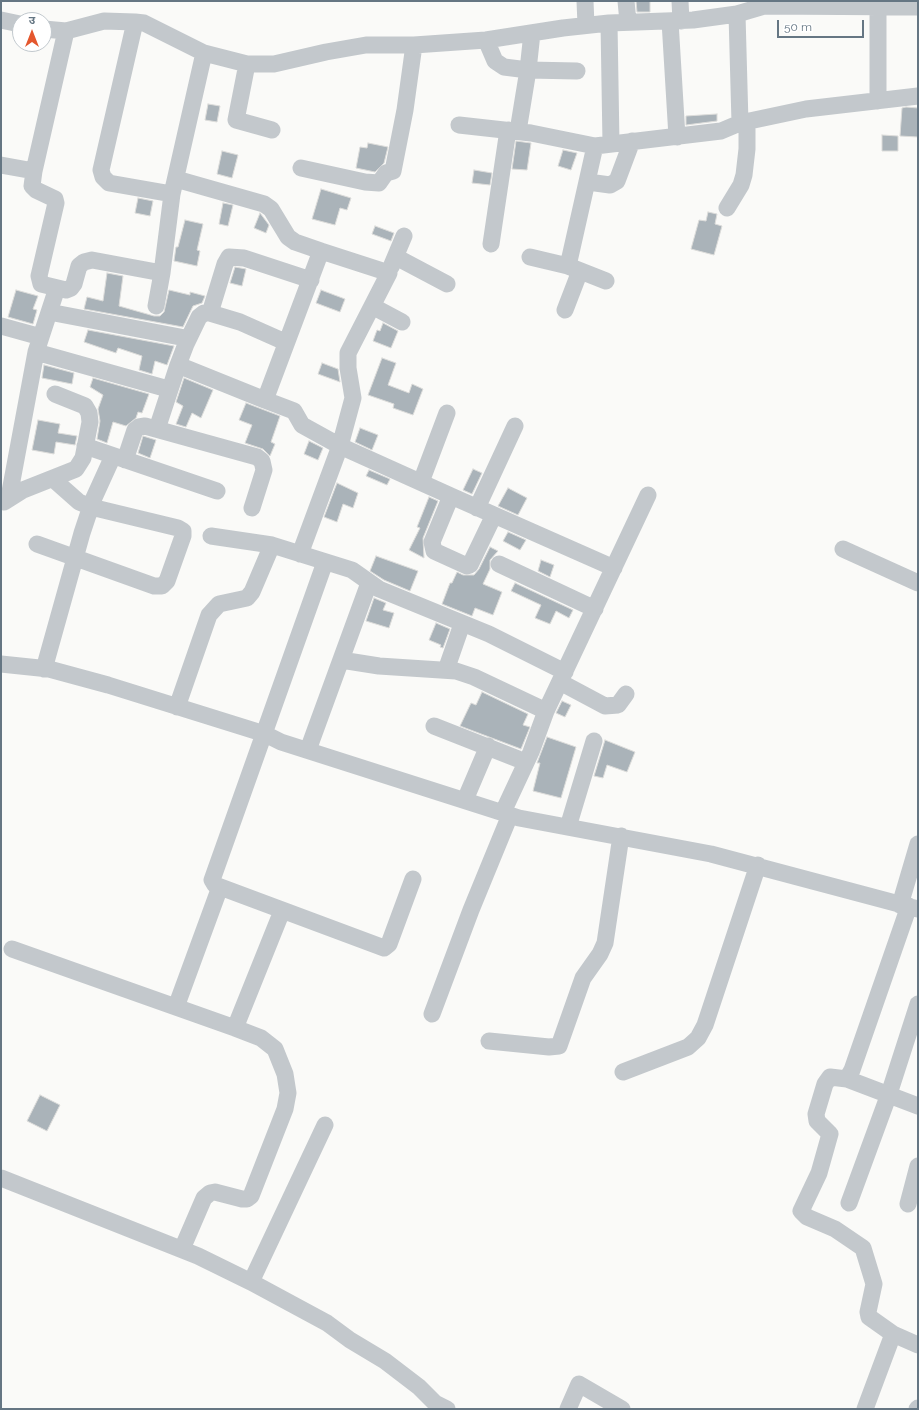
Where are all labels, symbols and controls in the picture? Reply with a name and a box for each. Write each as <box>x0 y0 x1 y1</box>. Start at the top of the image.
north arrow <box>12 12 52 52</box>
scale bar <box>779 12 866 38</box>
text: उ <box>29 14 35 27</box>
text: 50 m <box>784 20 812 34</box>

